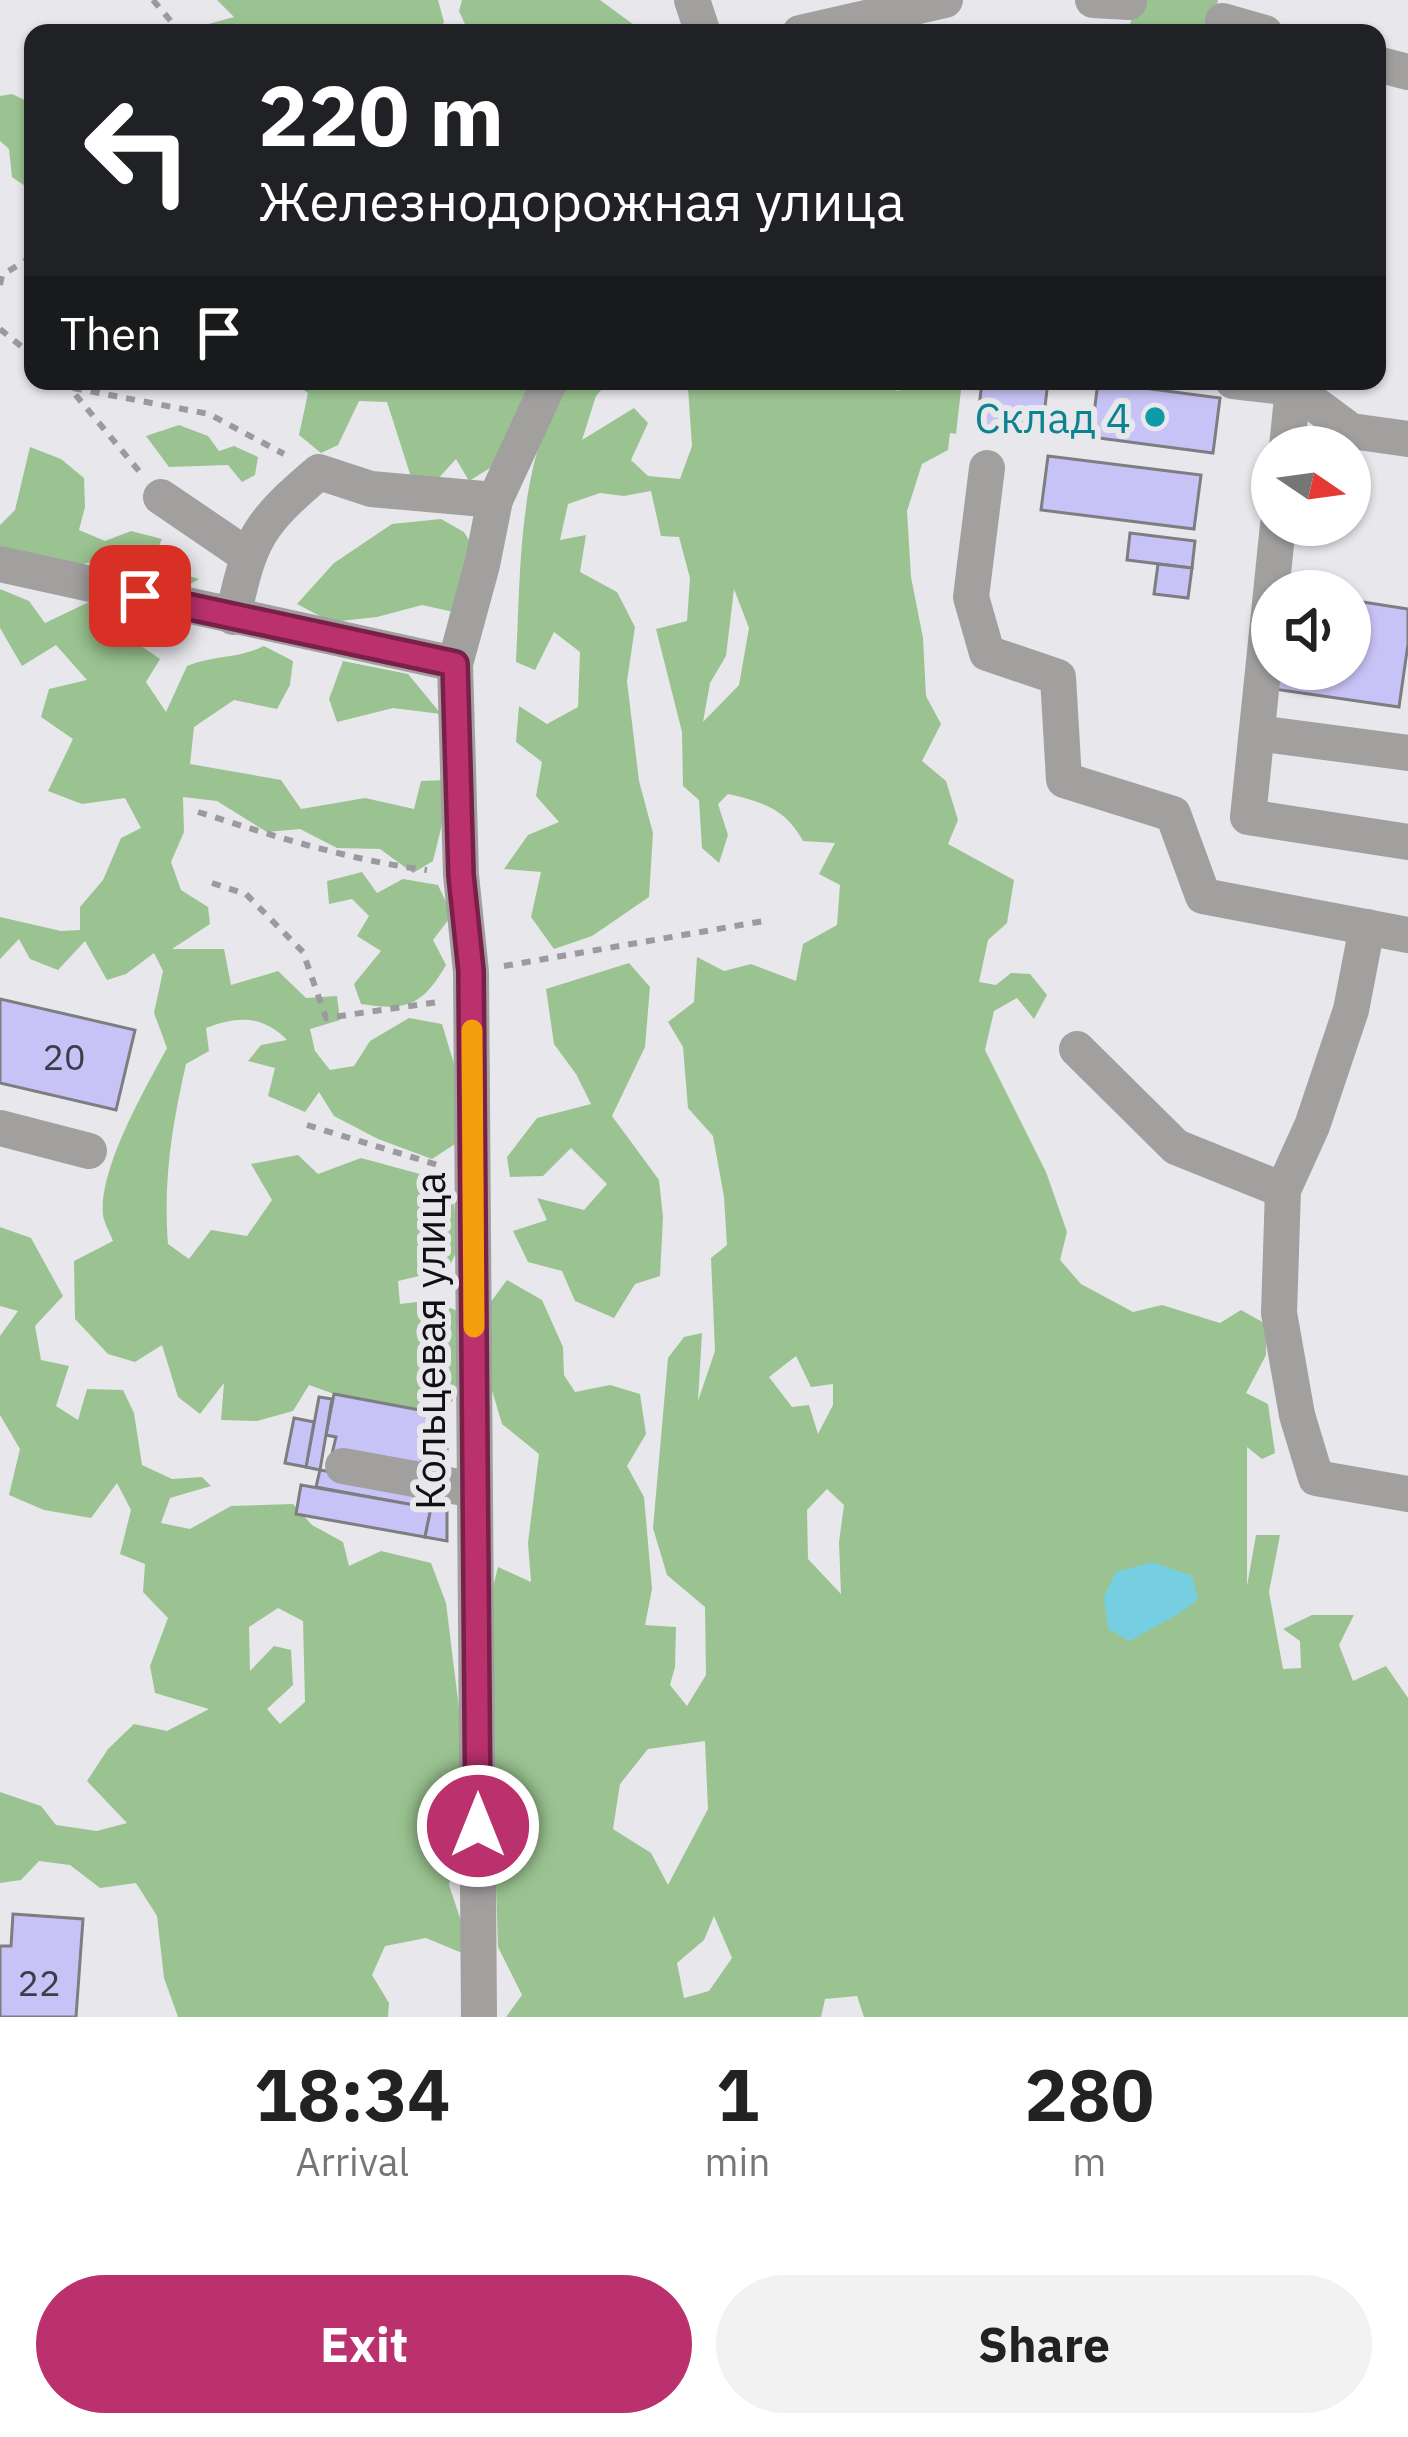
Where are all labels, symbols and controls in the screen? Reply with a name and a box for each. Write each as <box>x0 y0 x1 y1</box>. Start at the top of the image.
text: 220 m <box>258 60 504 169</box>
icon: left <box>60 72 216 228</box>
text: Железнодорожная улица <box>258 166 905 236</box>
icon: arrive <box>186 300 252 366</box>
text: Then <box>60 304 162 362</box>
place label: Склад 4 <box>975 390 1131 445</box>
marker: Склад 4 <box>1142 404 1168 430</box>
north arrow <box>1251 426 1371 546</box>
map controls <box>1251 426 1371 690</box>
pin <box>89 545 191 647</box>
icon: arrive <box>107 563 173 629</box>
button: sound <box>1251 570 1371 690</box>
house number: 20 <box>42 1033 86 1080</box>
street label: Кольцевая улица <box>402 1172 457 1510</box>
position arrow <box>415 1763 541 1889</box>
house number: 22 <box>17 1959 61 2006</box>
text: 18:34 <box>254 2047 451 2141</box>
text: 1 <box>716 2047 759 2141</box>
text: 280 <box>1024 2047 1154 2141</box>
text: Arrival <box>295 2136 409 2187</box>
text: min <box>705 2136 770 2187</box>
text: m <box>1072 2136 1106 2187</box>
button: Exit <box>36 2275 692 2413</box>
button: Share <box>716 2275 1372 2413</box>

